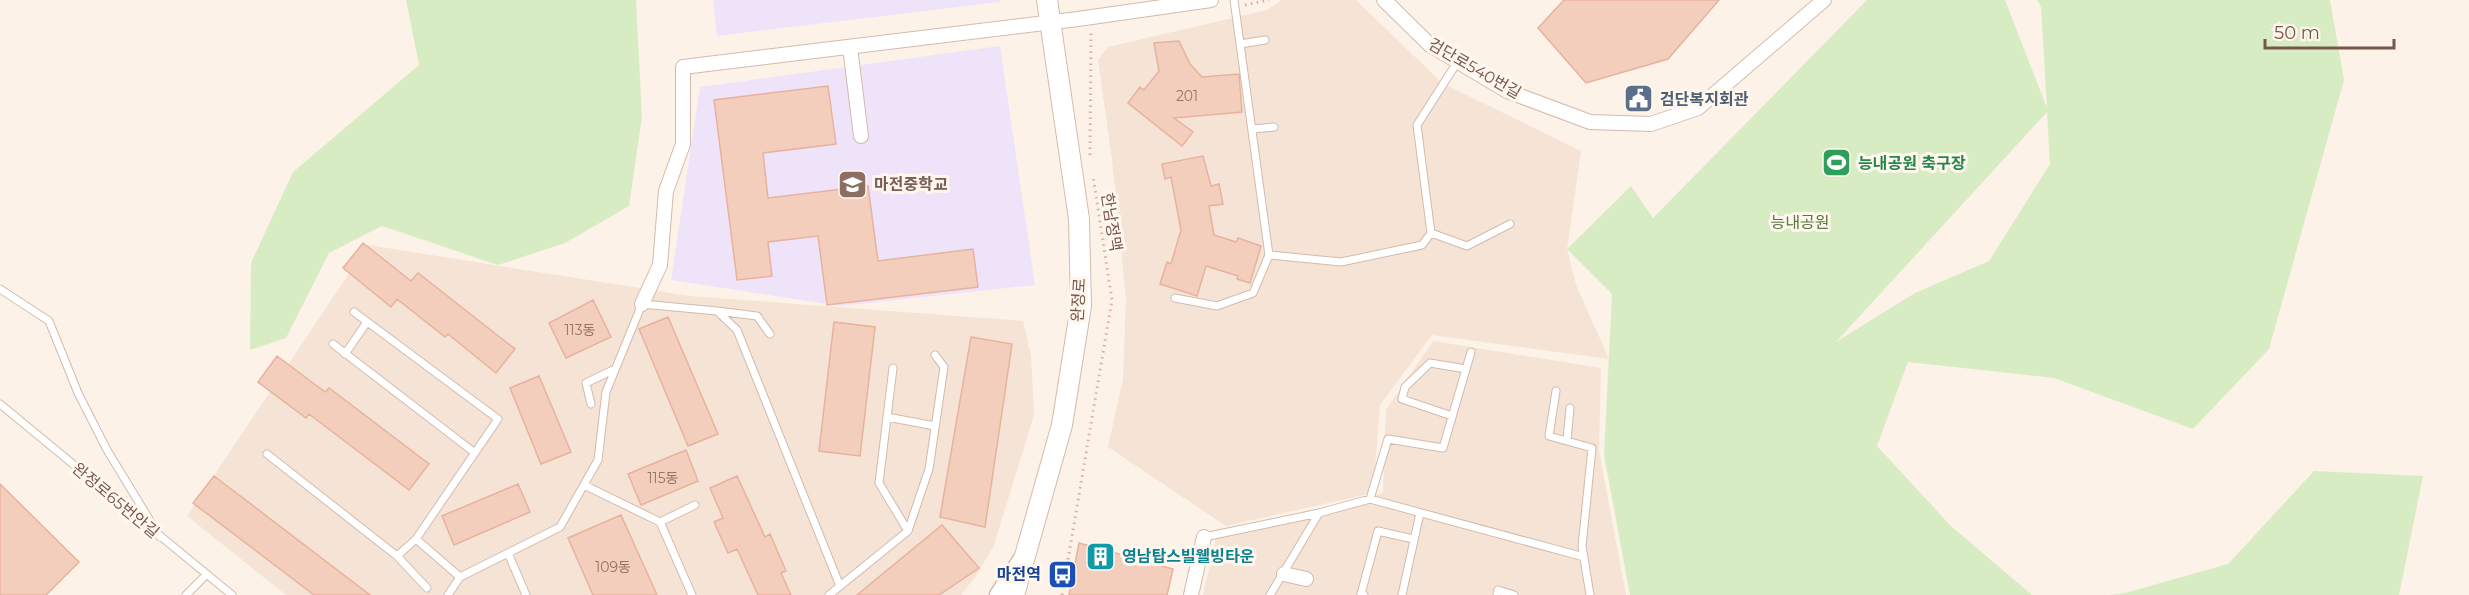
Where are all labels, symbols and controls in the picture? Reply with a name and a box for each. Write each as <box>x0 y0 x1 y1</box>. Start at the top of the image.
scale bar <box>2265 12 2394 50</box>
text: 50 m <box>2274 22 2320 44</box>
street label: 검단로540번길 <box>1425 34 1524 103</box>
public building icon: 검단복지회관 <box>1623 83 1655 115</box>
house number: 201 <box>1176 87 1198 105</box>
place label: 검단복지회관 <box>1660 90 1749 109</box>
sports icon: 능내공원 축구장 <box>1821 147 1853 179</box>
place label: 능내공원 축구장 <box>1858 154 1966 173</box>
school or university icon: 마전중학교 <box>837 168 869 200</box>
place label: 마전중학교 <box>874 175 948 194</box>
street label: 한남정맥 <box>1098 192 1125 253</box>
park label: 능내공원 <box>1771 213 1829 232</box>
street label: 완정로 <box>1068 277 1089 323</box>
house number: 113동 <box>565 321 596 339</box>
street label: 완정로65번안길 <box>69 459 163 542</box>
house number: 115동 <box>648 469 679 487</box>
building icon: 영남탑스빌웰빙타운 <box>1085 540 1117 572</box>
place label: 영남탑스빌웰빙타운 <box>1122 547 1254 566</box>
house number: 109동 <box>595 558 631 576</box>
bus stop icon: 마전역 <box>1046 558 1078 590</box>
place label: 마전역 <box>997 565 1041 584</box>

